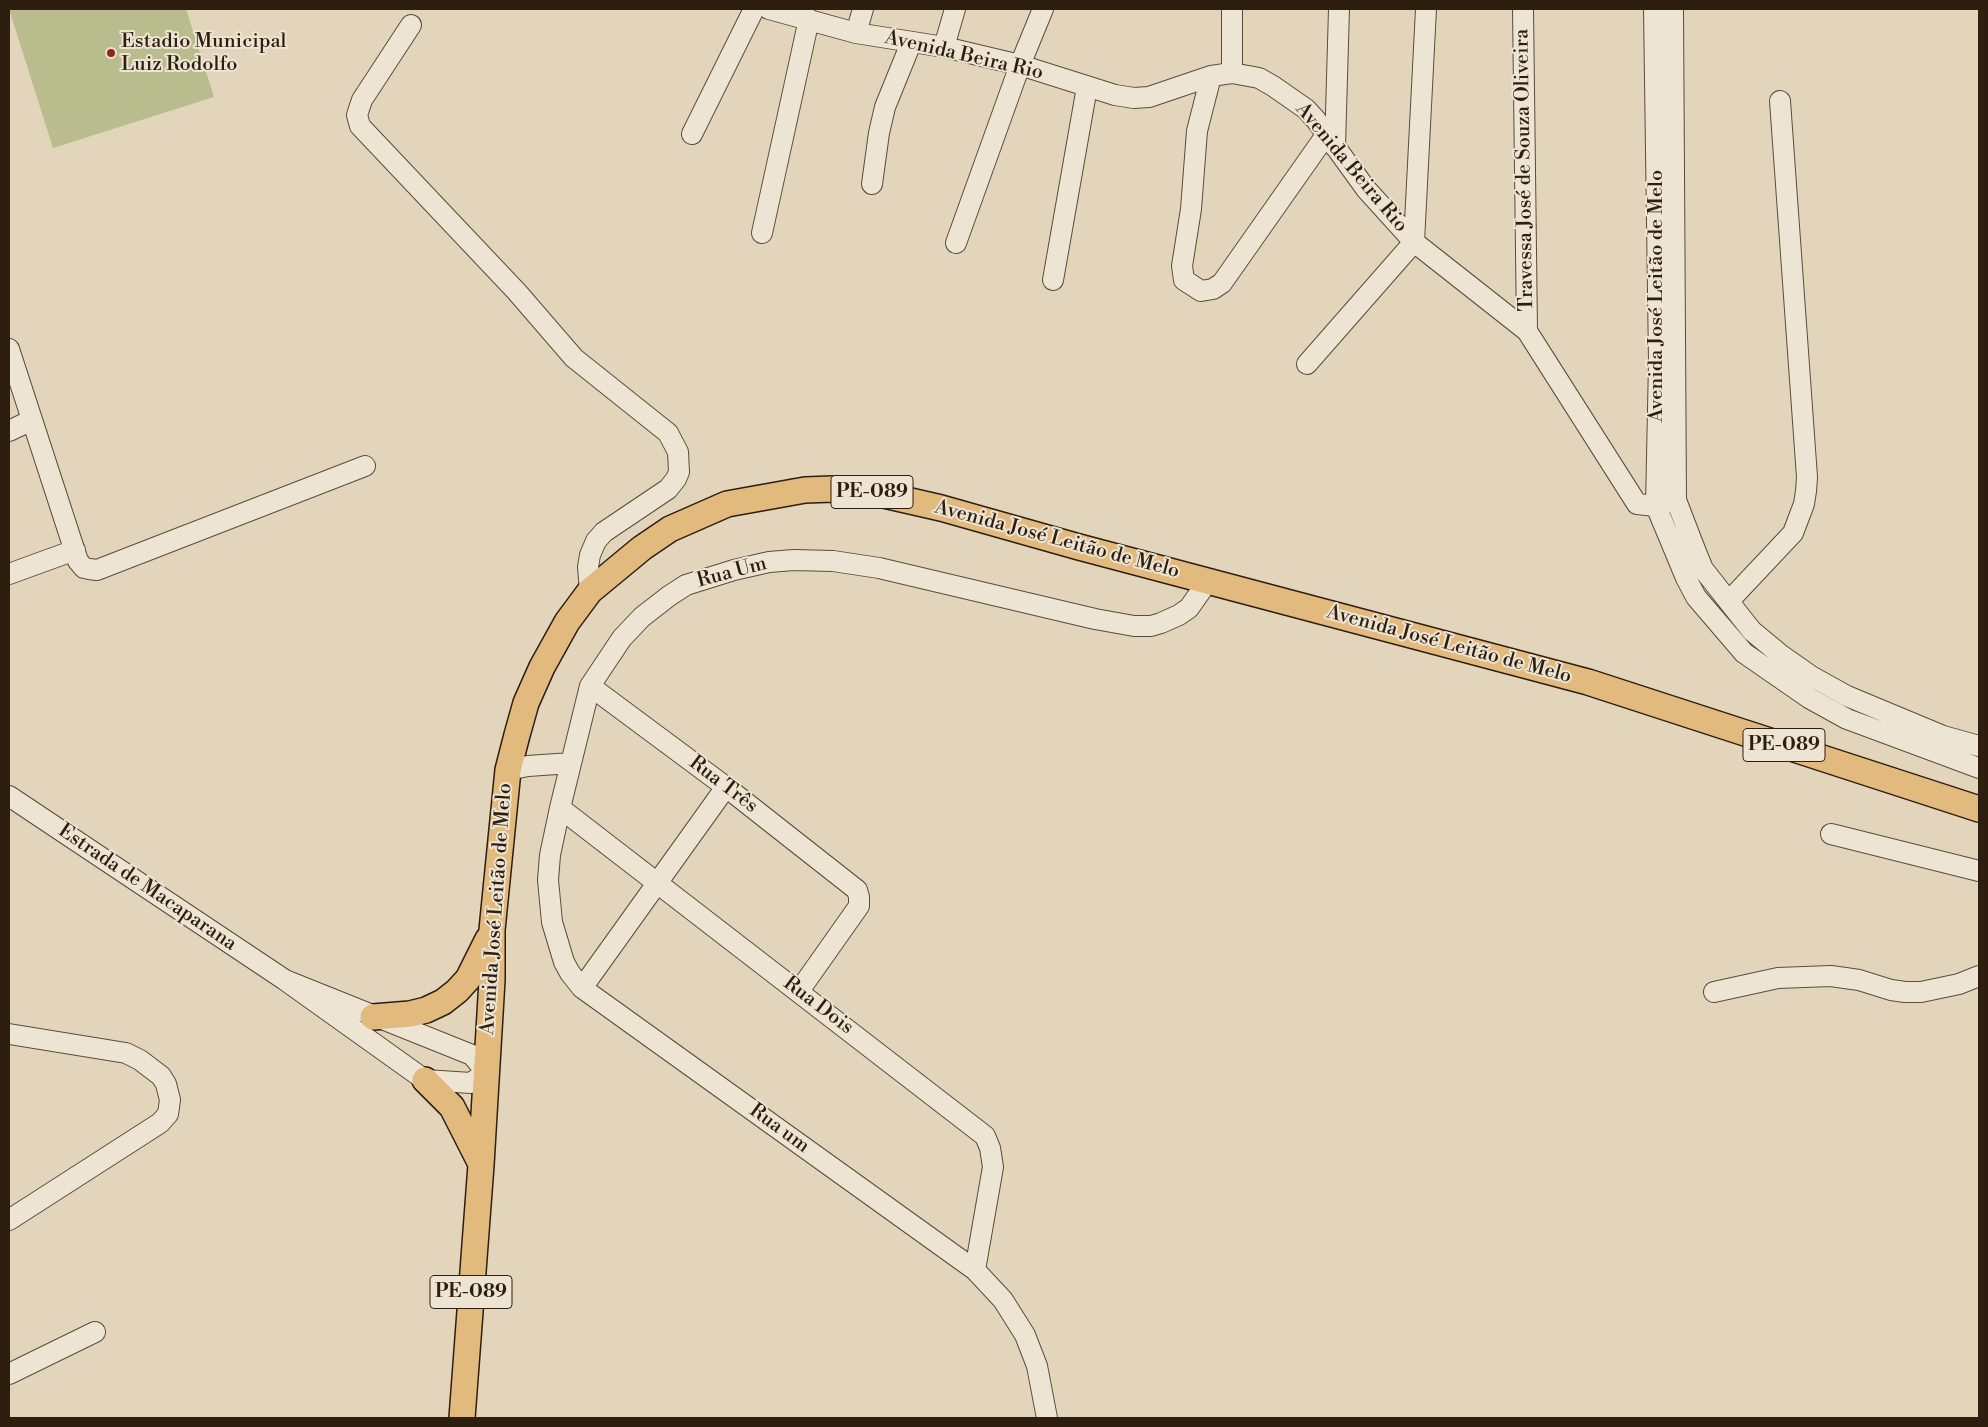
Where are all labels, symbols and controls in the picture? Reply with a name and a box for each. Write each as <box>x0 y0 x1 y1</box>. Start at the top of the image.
street label: Avenida Beira Rio <box>882 26 1046 86</box>
street label: Travessa José de Souza Oliveira <box>1511 28 1539 312</box>
place label: Estadio Municipal Luiz Rodolfo <box>121 30 286 77</box>
marker: Estadio Municipal Luiz Rodolfo <box>105 47 117 59</box>
street label: Avenida Beira Rio <box>1290 98 1412 238</box>
street label: Avenida José Leitão de Melo <box>1645 170 1669 422</box>
road number: PE-089 <box>831 476 913 508</box>
street label: Avenida José Leitão de Melo <box>932 496 1182 584</box>
street label: Rua Um <box>694 552 770 594</box>
street label: Avenida José Leitão de Melo <box>1324 601 1574 689</box>
road number: PE-089 <box>1743 728 1825 762</box>
street label: Rua Três <box>684 751 762 819</box>
street label: Avenida José Leitão de Melo <box>476 782 518 1036</box>
street label: Estrada de Macaparana <box>53 819 241 957</box>
street label: Rua Dois <box>778 972 858 1040</box>
street label: Rua um <box>744 1099 814 1159</box>
road number: PE-089 <box>430 1275 512 1308</box>

